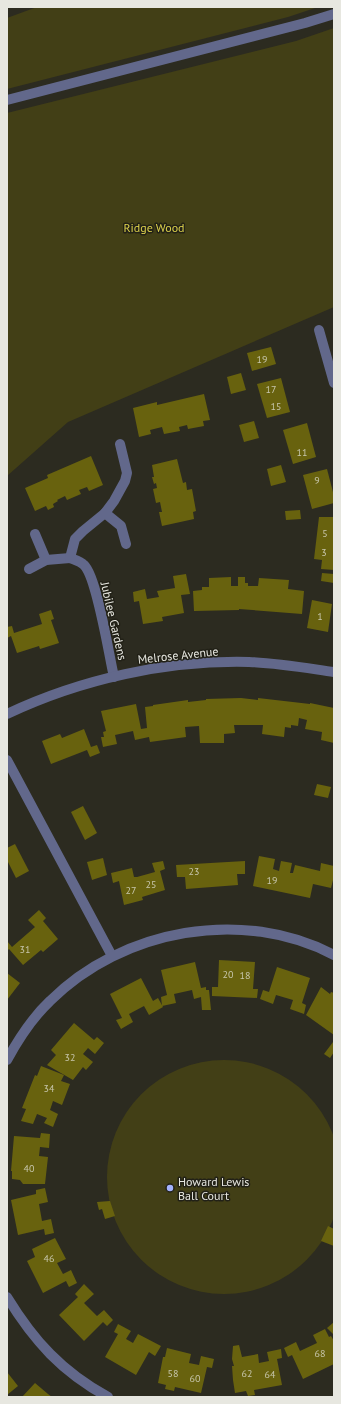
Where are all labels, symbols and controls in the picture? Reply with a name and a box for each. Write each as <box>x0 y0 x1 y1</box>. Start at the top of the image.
park label: Ridge Wood <box>123 220 185 235</box>
house number: 19 <box>257 353 267 366</box>
house number: 17 <box>266 383 276 396</box>
house number: 15 <box>271 400 281 413</box>
house number: 11 <box>297 446 307 459</box>
house number: 9 <box>314 474 320 487</box>
house number: 5 <box>322 527 328 540</box>
house number: 3 <box>321 546 327 559</box>
street label: Jubilee Gardens <box>97 579 130 662</box>
house number: 1 <box>317 610 323 623</box>
street label: Melrose Avenue <box>137 643 219 667</box>
house number: 23 <box>189 865 199 878</box>
house number: 19 <box>267 874 277 887</box>
house number: 25 <box>146 878 156 891</box>
house number: 27 <box>126 884 136 897</box>
house number: 31 <box>20 943 30 956</box>
house number: 20 <box>223 968 234 981</box>
house number: 18 <box>240 969 250 982</box>
house number: 32 <box>65 1051 75 1064</box>
house number: 34 <box>44 1082 55 1095</box>
house number: 40 <box>24 1162 35 1175</box>
place label: Howard Lewis Ball Court <box>178 1174 249 1203</box>
marker: Howard Lewis Ball Court <box>165 1183 175 1193</box>
house number: 46 <box>44 1252 54 1265</box>
house number: 68 <box>315 1347 325 1360</box>
house number: 58 <box>168 1367 178 1380</box>
house number: 62 <box>242 1367 252 1380</box>
house number: 64 <box>265 1368 276 1381</box>
house number: 60 <box>190 1372 201 1385</box>

